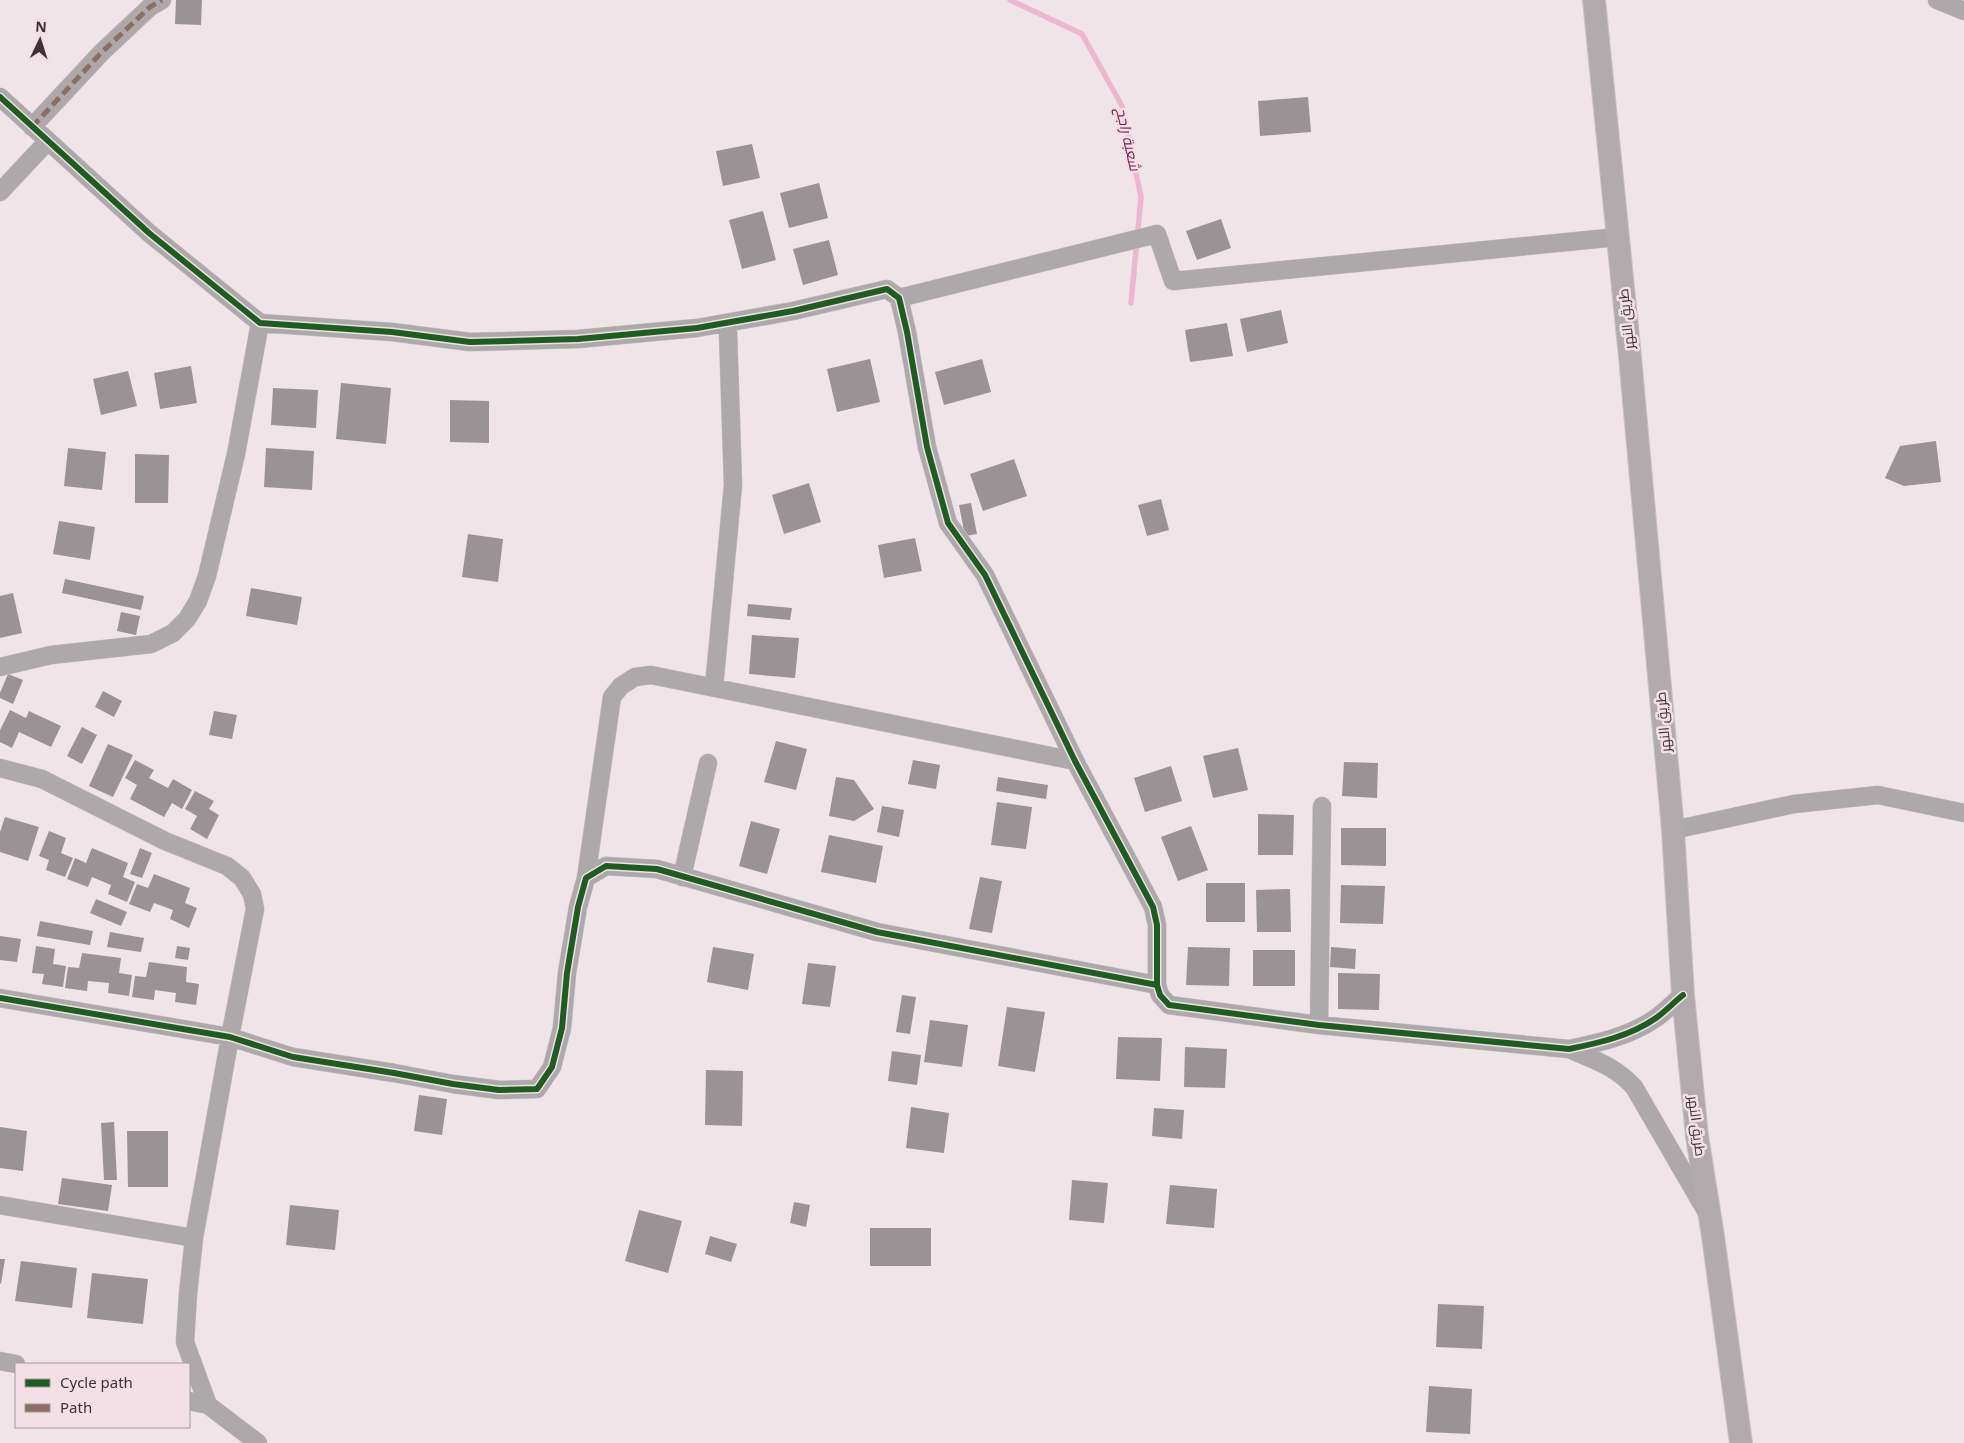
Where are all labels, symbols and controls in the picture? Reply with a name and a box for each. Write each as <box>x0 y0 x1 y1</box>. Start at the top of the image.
north arrow <box>15 15 65 65</box>
text: N <box>35 17 47 36</box>
water label: شعبة راجح <box>1111 104 1146 173</box>
street label: طريق النهر <box>1613 288 1638 351</box>
street label: طريق النهر <box>1650 691 1675 754</box>
street label: طريق النهر <box>1684 1094 1711 1157</box>
legend <box>15 1363 190 1428</box>
text: Cycle path <box>60 1372 133 1392</box>
text: Path <box>60 1397 92 1417</box>

